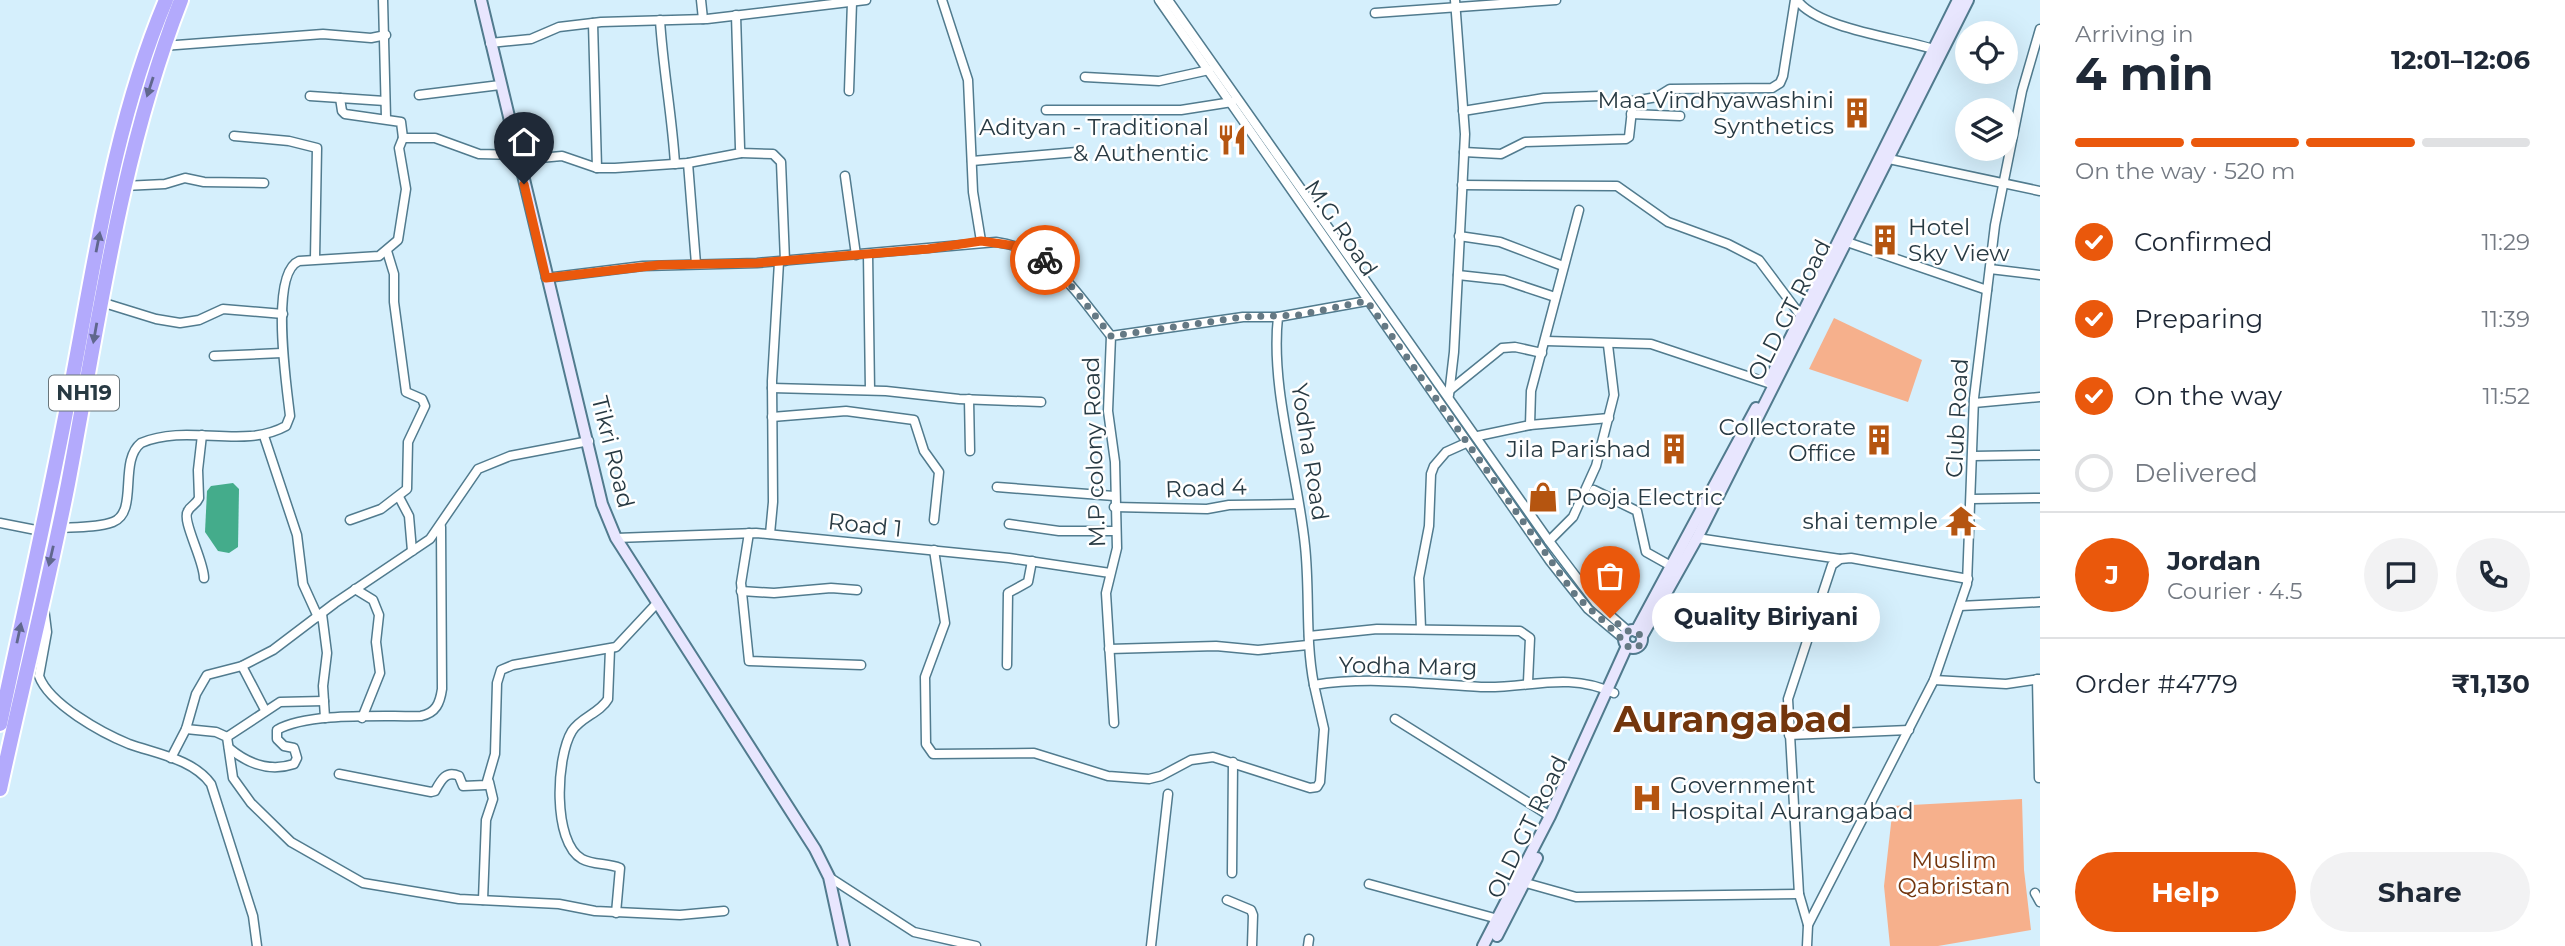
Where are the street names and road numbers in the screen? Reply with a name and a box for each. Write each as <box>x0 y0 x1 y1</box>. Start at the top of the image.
street label: M.G Road <box>1299 174 1383 282</box>
street label: OLD GT Road <box>1741 235 1837 385</box>
street label: M.P colony Road <box>1077 356 1111 548</box>
street label: Club Road <box>1940 357 1974 479</box>
road number: NH19 <box>49 376 119 410</box>
street label: Yodha Road <box>1285 381 1335 523</box>
street label: Tikri Road <box>586 393 640 511</box>
street label: Road 4 <box>1165 473 1247 503</box>
street label: Road 1 <box>827 507 903 543</box>
street label: Yodha Marg <box>1338 651 1478 681</box>
street label: OLD GT Road <box>1480 751 1574 903</box>

